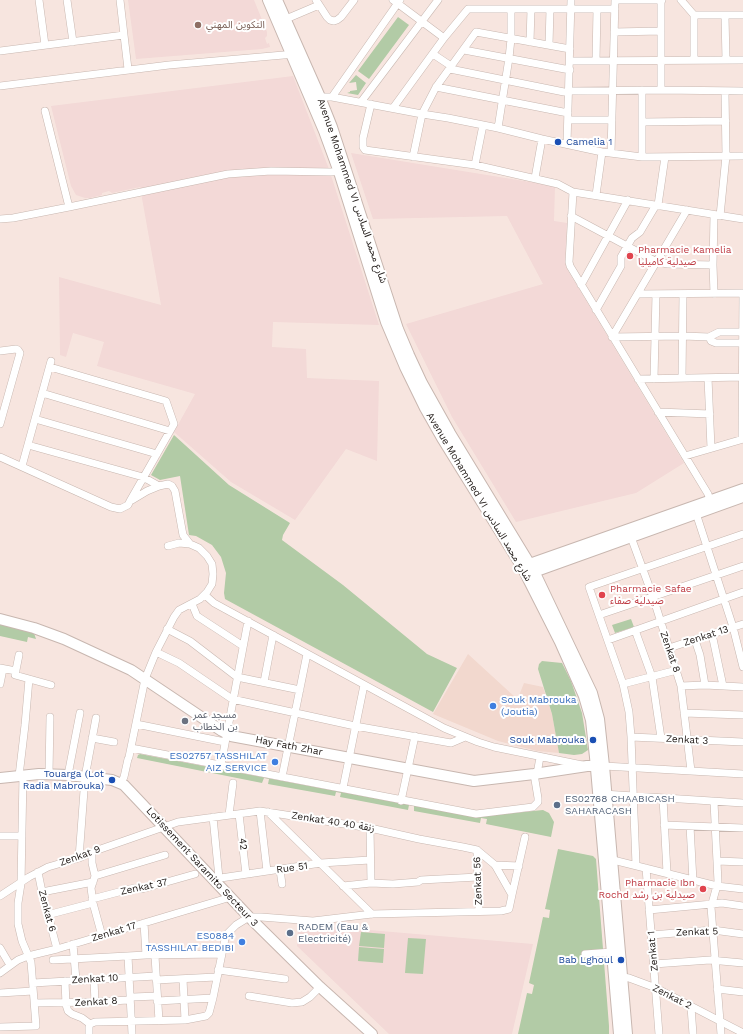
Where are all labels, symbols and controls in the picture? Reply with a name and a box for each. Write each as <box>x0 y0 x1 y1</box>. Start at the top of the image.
place label: التكوين المهني <box>206 19 265 31</box>
marker: التكوين المهني <box>193 20 203 30</box>
street label: Avenue Mohammed VI شارع محمد السادس <box>315 97 389 285</box>
place label: Camelia 1 <box>566 136 613 148</box>
marker: Camelia 1 <box>553 137 563 147</box>
place label: Pharmacie Kamelia صيدلية كاميليا <box>638 244 731 268</box>
marker: Pharmacie Kamelia صيدلية كاميليا <box>625 251 635 261</box>
street label: Avenue Mohammed VI شارع محمد السادس <box>424 410 534 584</box>
place label: Pharmacie Safae صيدلية صفاء <box>610 583 692 606</box>
marker: Pharmacie Safae صيدلية صفاء <box>597 590 607 600</box>
street label: Zenkat 13 <box>682 623 730 649</box>
street label: Zenkat 8 <box>657 630 683 674</box>
place label: Souk Mabrouka (Joutia) <box>501 694 576 718</box>
marker: Souk Mabrouka (Joutia) <box>488 701 498 711</box>
place label: مسجد عمر بن الخطاب <box>193 709 238 732</box>
marker: مسجد عمر بن الخطاب <box>180 716 190 726</box>
street label: Zenkat 3 <box>665 733 709 747</box>
street label: Hay Fath Zhar <box>254 734 324 758</box>
place label: Souk Mabrouka <box>510 734 585 746</box>
marker: Souk Mabrouka <box>588 735 598 745</box>
place label: ES02757 TASSHILAT AIZ SERVICE <box>169 750 267 774</box>
marker: ES02757 TASSHILAT AIZ SERVICE <box>270 757 280 767</box>
place label: Touarga (Lot Radia Mabrouka) <box>23 768 104 792</box>
marker: Touarga (Lot Radia Mabrouka) <box>107 775 117 785</box>
place label: ES02768 CHAABICASH SAHARACASH <box>565 793 675 816</box>
marker: ES02768 CHAABICASH SAHARACASH <box>552 800 562 810</box>
street label: Lotissement Saramito Secteur 3 <box>144 805 260 929</box>
street label: Zenkat 40 زنقة 40 <box>291 810 375 834</box>
street label: 42 <box>236 837 250 851</box>
street label: Zenkat 9 <box>58 843 102 869</box>
street label: Zenkat 56 <box>471 857 485 905</box>
street label: Rue 51 <box>276 860 308 876</box>
street label: Zenkat 37 <box>119 876 169 898</box>
place label: Pharmacie Ibn Rochd صيدلية بن رشد <box>598 877 695 900</box>
marker: Pharmacie Ibn Rochd صيدلية بن رشد <box>698 884 708 894</box>
street label: Zenkat 6 <box>36 889 58 933</box>
street label: Zenkat 17 <box>90 920 138 944</box>
place label: RADEM (Eau & Electricité) <box>298 921 368 944</box>
street label: Zenkat 5 <box>676 925 718 939</box>
marker: RADEM (Eau & Electricité) <box>285 928 295 938</box>
place label: ES0884 TASSHILAT BEDIBI <box>146 930 234 954</box>
street label: Zenkat 1 <box>645 930 661 972</box>
marker: ES0884 TASSHILAT BEDIBI <box>237 937 247 947</box>
place label: Bab Lghoul <box>558 954 613 966</box>
marker: Bab Lghoul <box>616 955 626 965</box>
street label: Zenkat 10 <box>71 972 119 986</box>
street label: Zenkat 2 <box>650 982 694 1012</box>
street label: Zenkat 8 <box>74 995 118 1009</box>

